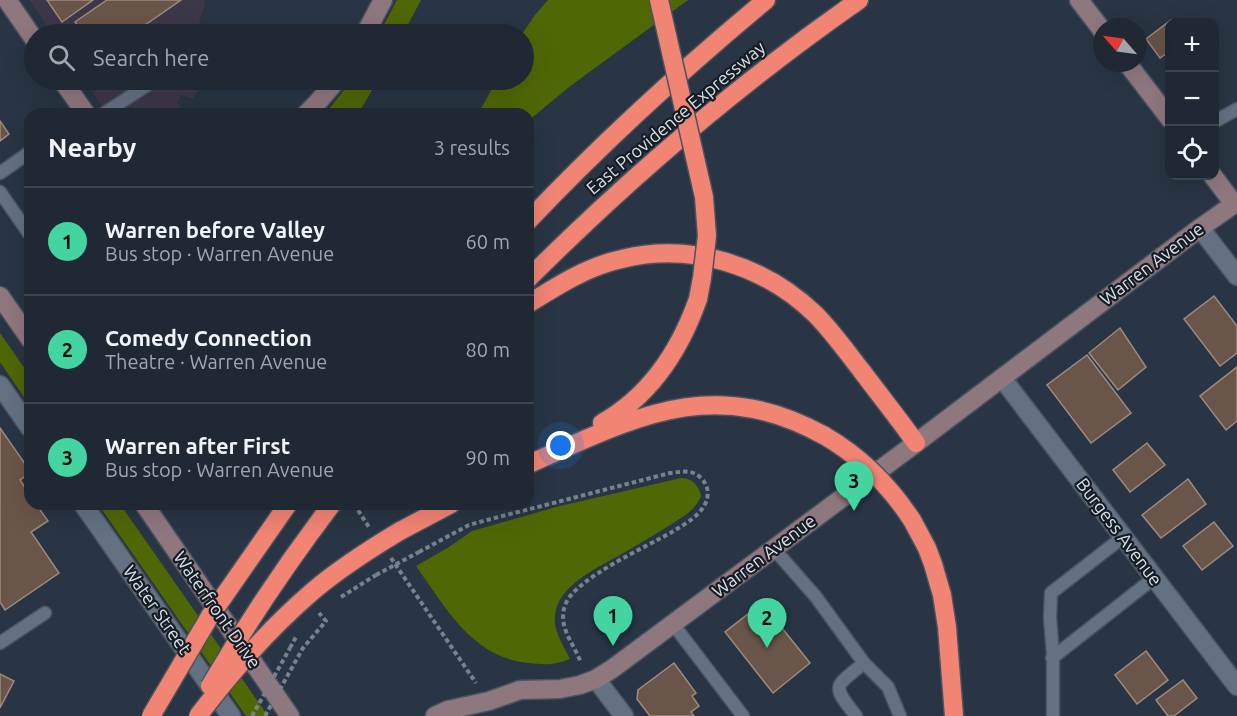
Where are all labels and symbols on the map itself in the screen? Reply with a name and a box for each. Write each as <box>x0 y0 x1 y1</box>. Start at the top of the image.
north arrow <box>1093 18 1147 72</box>
street label: East Providence Expressway <box>582 36 769 198</box>
street label: Warren Avenue <box>1096 218 1207 309</box>
your location <box>546 431 575 460</box>
pin: 3 <box>834 462 874 511</box>
street label: Burgess Avenue <box>1073 474 1167 589</box>
street label: Warren Avenue <box>708 510 819 601</box>
street label: Waterfront Drive <box>170 547 265 672</box>
street label: Water Street <box>120 561 196 658</box>
pin: 1 <box>594 596 632 646</box>
pin: 2 <box>748 598 786 648</box>

